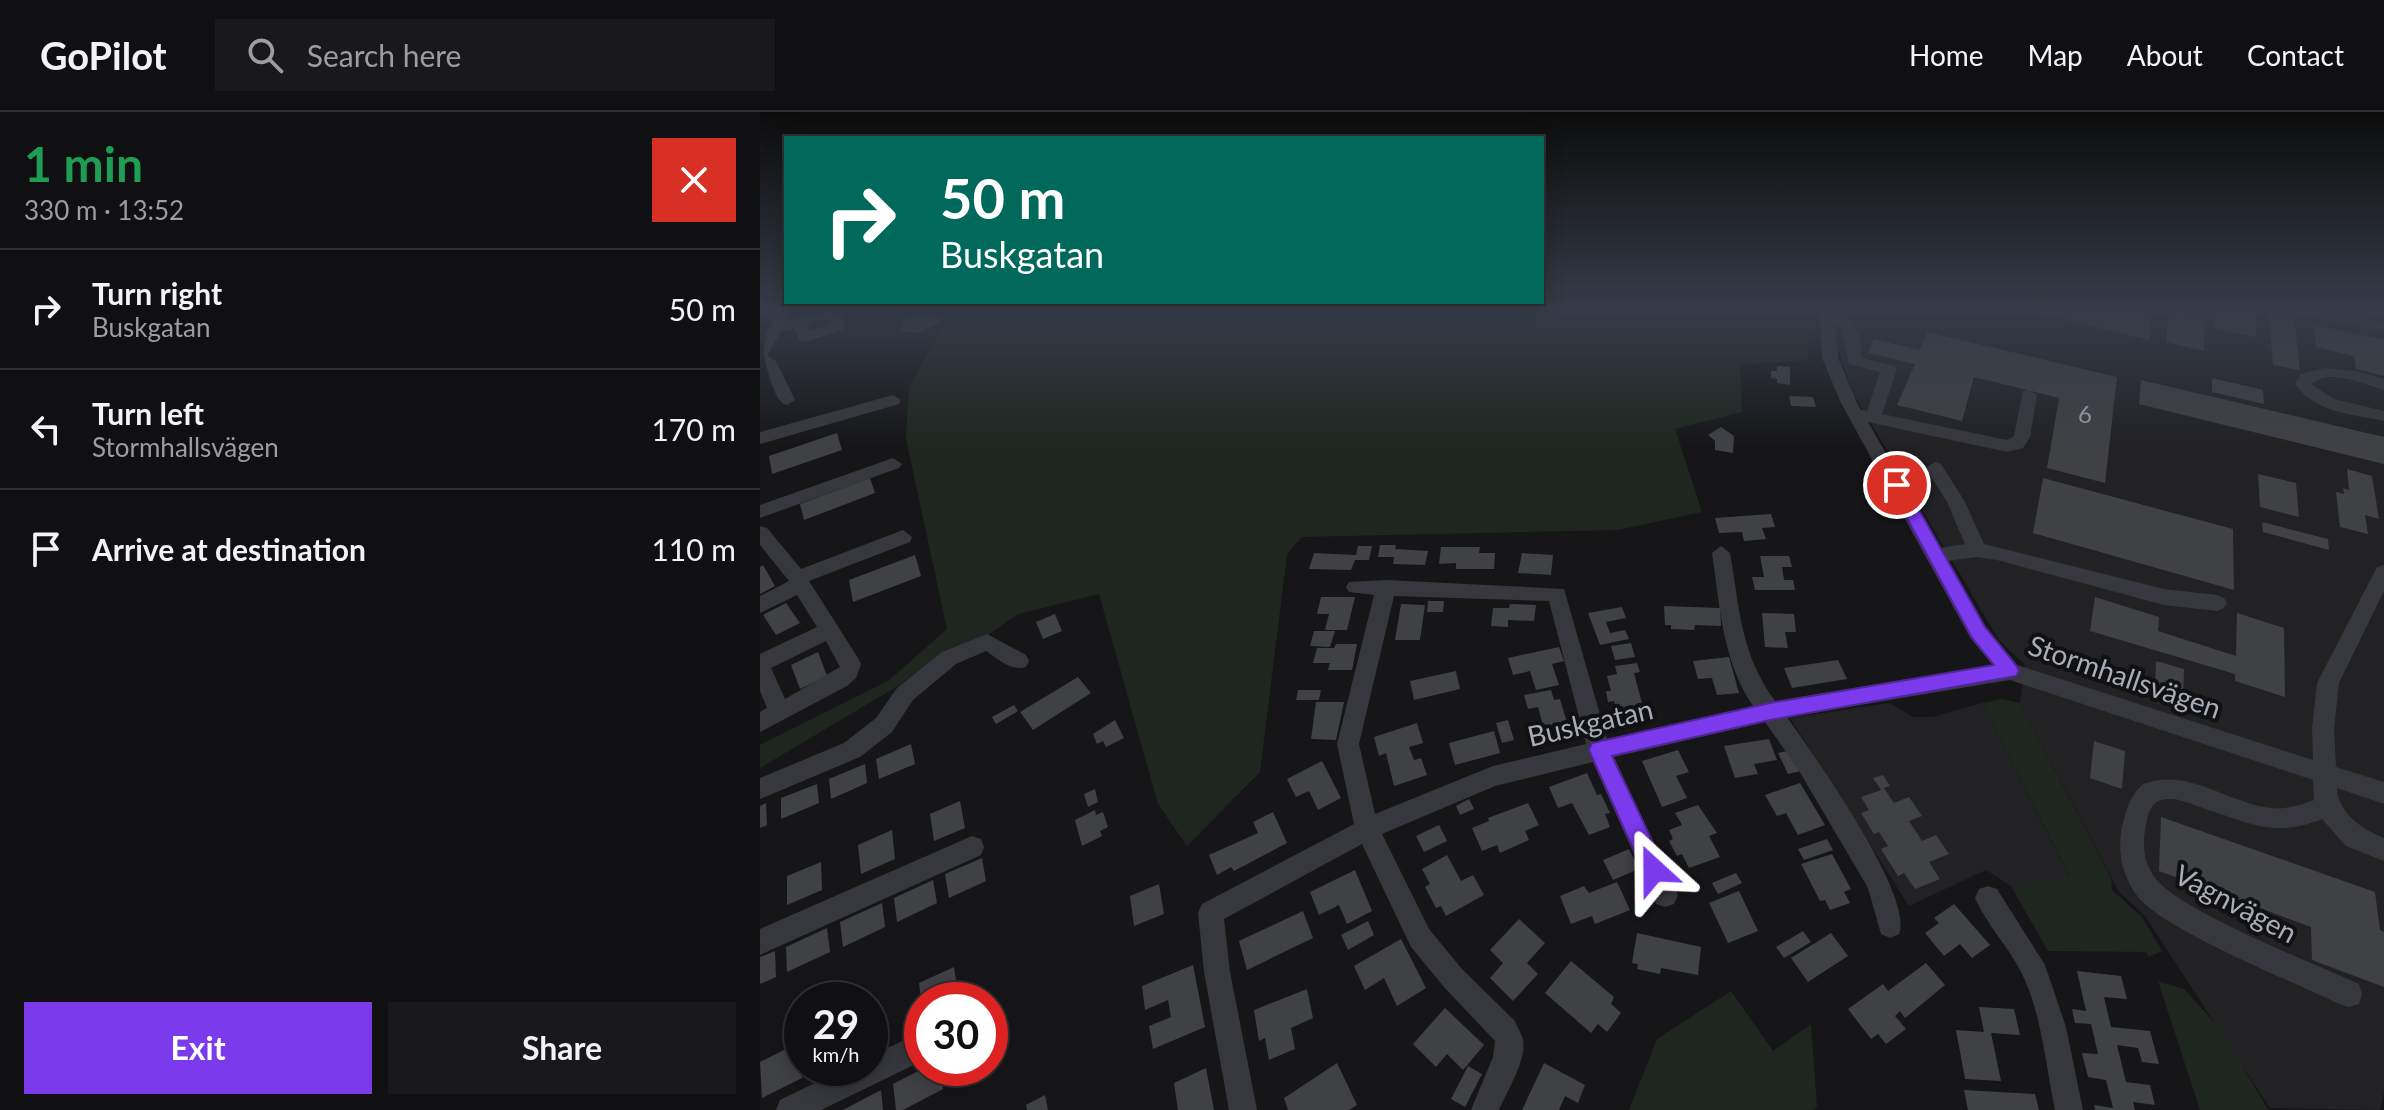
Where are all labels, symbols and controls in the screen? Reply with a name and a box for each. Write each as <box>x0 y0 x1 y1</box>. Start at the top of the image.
search box <box>215 19 775 91</box>
text: GoPilot <box>40 32 167 78</box>
icon: search <box>243 33 287 77</box>
text: Search here <box>307 37 461 73</box>
text: Home <box>1909 38 1984 72</box>
text: Map <box>2028 38 2083 72</box>
text: About <box>2127 38 2203 72</box>
text: Contact <box>2247 38 2344 72</box>
text: 1 min <box>24 135 143 192</box>
button: close <box>652 138 736 222</box>
text: 50 m <box>940 164 1065 231</box>
icon: right <box>808 168 912 272</box>
text: 330 m · 13:52 <box>24 194 184 226</box>
text: Buskgatan <box>940 232 1104 276</box>
text: Turn right <box>92 275 222 311</box>
icon: right <box>24 287 68 331</box>
text: 50 m <box>669 291 736 327</box>
text: Buskgatan <box>92 311 211 343</box>
text: Turn left <box>92 395 204 431</box>
house number: 6 <box>2078 399 2092 428</box>
icon: left <box>24 407 68 451</box>
text: 170 m <box>651 411 736 447</box>
text: Stormhallsvägen <box>92 431 279 463</box>
pin <box>1863 451 1931 519</box>
icon: arrive <box>1875 463 1919 507</box>
icon: arrive <box>24 527 68 571</box>
text: Arrive at destination <box>92 531 366 567</box>
text: 110 m <box>651 531 736 567</box>
street label: Stormhallsvägen <box>2024 627 2226 725</box>
street label: Buskgatan <box>1524 691 1656 753</box>
position arrow <box>1612 828 1696 912</box>
street label: Vagnvägen <box>2169 857 2303 949</box>
speed limit sign: 30 <box>904 982 1008 1086</box>
text: 29 <box>813 1000 859 1048</box>
button: Exit <box>24 1002 372 1094</box>
button: Share <box>388 1002 736 1094</box>
text: km/h <box>813 1042 859 1066</box>

